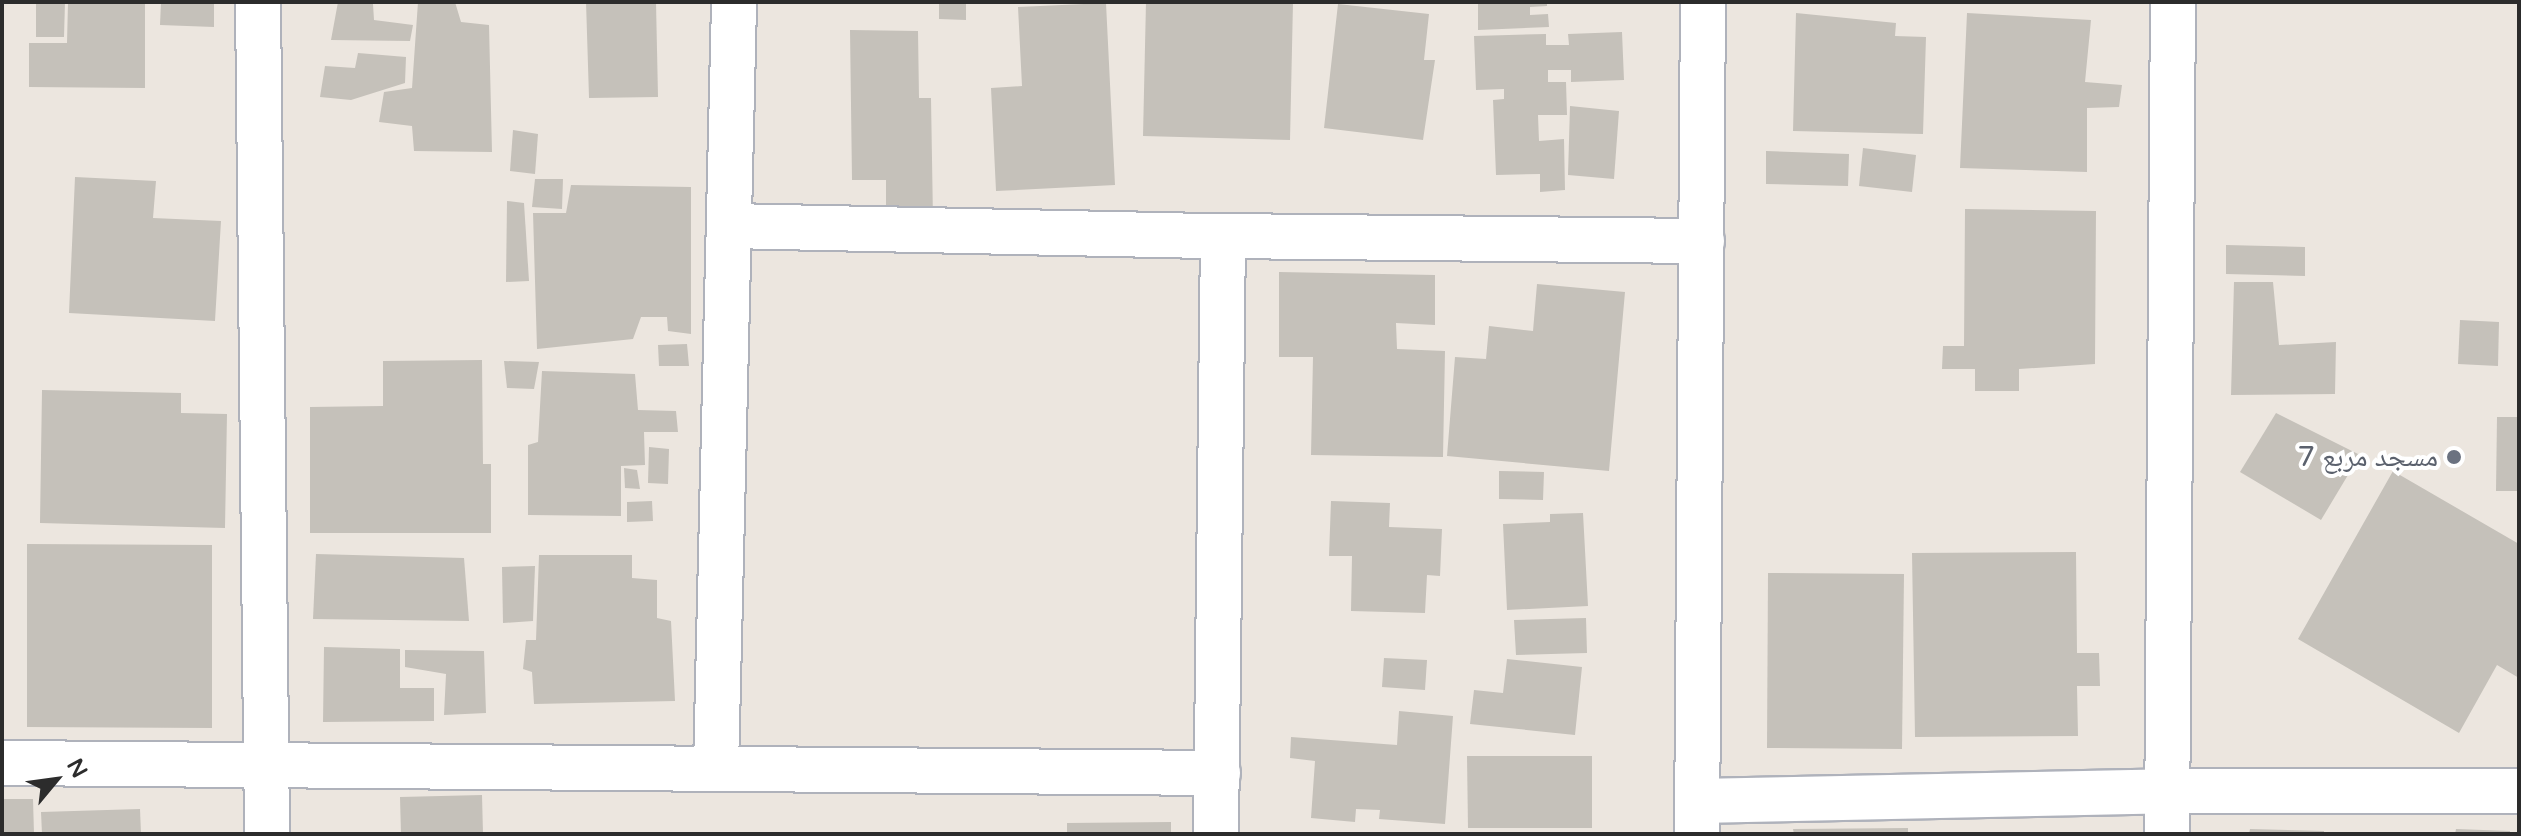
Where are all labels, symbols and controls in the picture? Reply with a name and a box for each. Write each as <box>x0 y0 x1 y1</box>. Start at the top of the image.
place label: مسجد مربع 7 <box>2297 440 2438 474</box>
marker: مسجد مربع 7 <box>2445 448 2463 466</box>
north arrow <box>16 740 96 820</box>
text: N <box>61 754 93 782</box>

